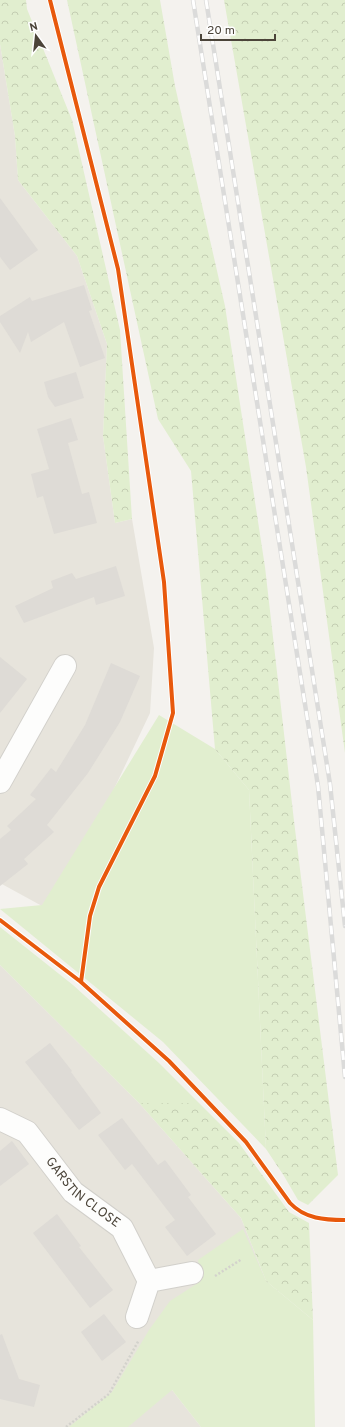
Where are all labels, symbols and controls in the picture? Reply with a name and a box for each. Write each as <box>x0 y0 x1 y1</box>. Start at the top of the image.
north arrow <box>16 16 56 56</box>
scale bar <box>201 16 275 42</box>
text: N <box>28 20 39 35</box>
text: 20 m <box>207 23 235 39</box>
street label: GARSTIN CLOSE <box>42 1154 123 1232</box>

